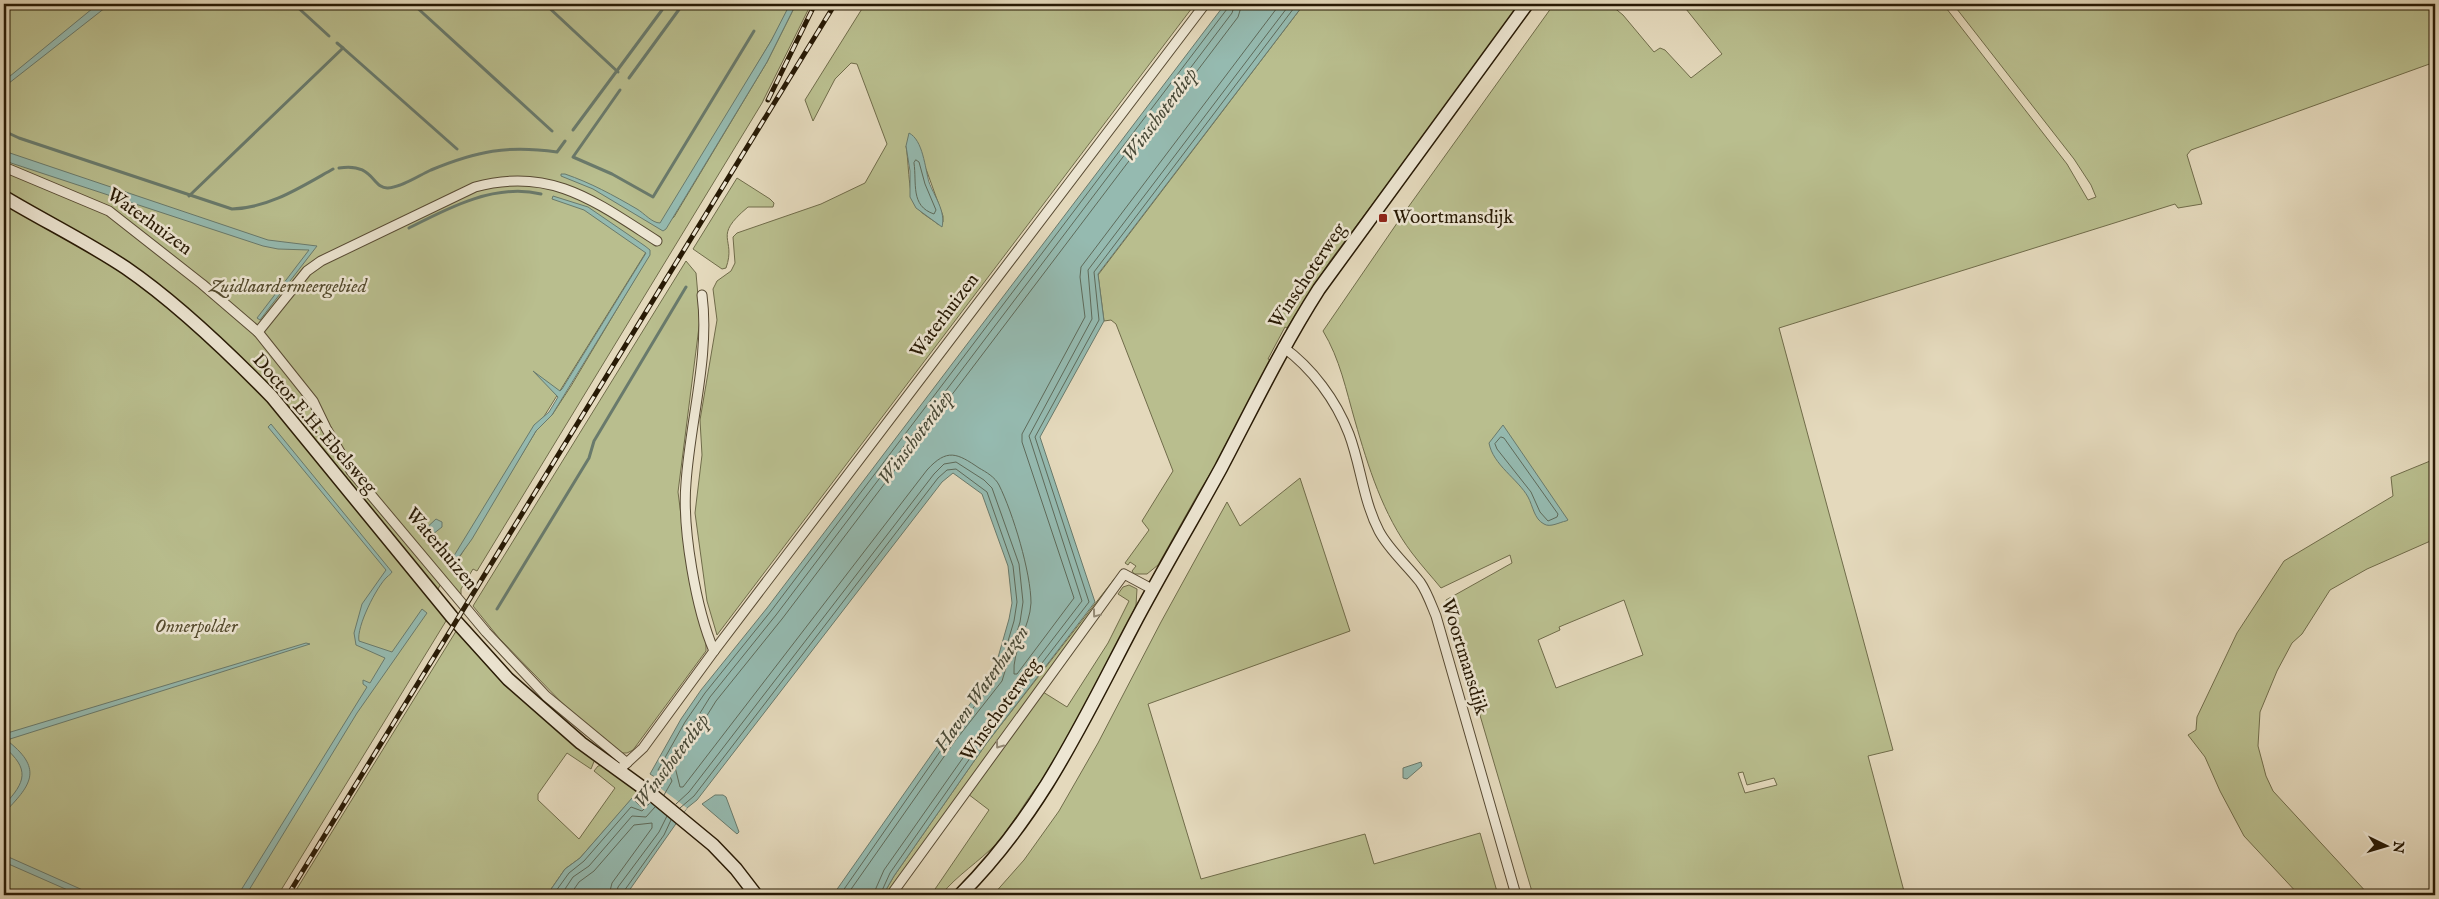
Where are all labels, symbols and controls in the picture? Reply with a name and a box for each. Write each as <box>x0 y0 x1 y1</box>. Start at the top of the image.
water label: Winschoterdiep <box>1117 63 1203 167</box>
street label: Waterhuizen <box>102 183 196 261</box>
place label: Woortmansdijk <box>1393 206 1514 230</box>
marker: Woortmansdijk <box>1377 212 1389 224</box>
street label: Winschoterweg <box>1264 218 1352 333</box>
street label: Waterhuizen <box>905 269 985 363</box>
park label: Zuidlaardermeergebied <box>207 275 368 299</box>
street label: Doctor E.H. Ebelsweg <box>246 349 382 500</box>
water label: Winschoterdiep <box>873 386 959 490</box>
street label: Waterhuizen <box>400 503 482 595</box>
street label: Woortmansdijk <box>1435 596 1493 719</box>
one-way arrow <box>1093 608 1102 618</box>
park label: Onnerpolder <box>155 615 239 639</box>
water label: Haven Waterhuizen <box>929 621 1035 758</box>
street label: Winschoterweg <box>955 653 1047 766</box>
water label: Winschoterdiep <box>629 709 715 813</box>
one-way arrow <box>996 739 1005 748</box>
north arrow <box>2362 822 2412 872</box>
text: N <box>2388 839 2408 854</box>

